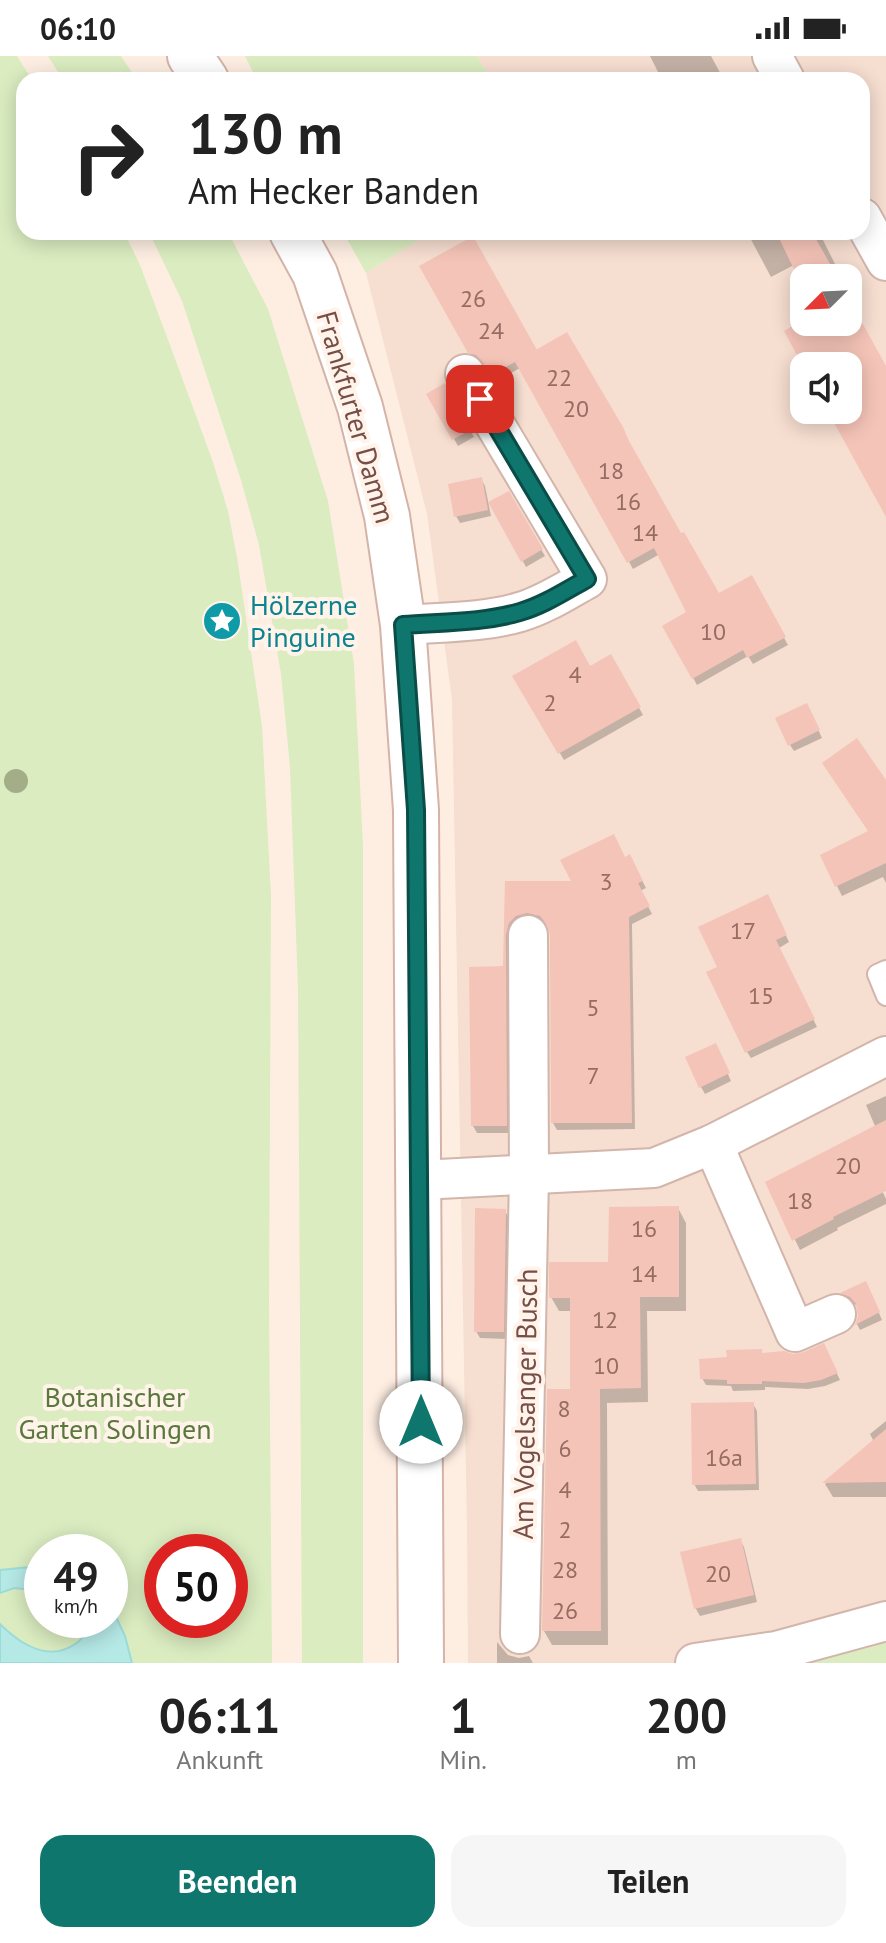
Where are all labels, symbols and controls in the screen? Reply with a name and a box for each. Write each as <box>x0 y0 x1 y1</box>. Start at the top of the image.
text: 06:10 <box>40 9 116 48</box>
text: 130 m <box>188 97 343 169</box>
icon: right <box>56 104 160 208</box>
text: Am Hecker Banden <box>188 167 479 214</box>
north arrow <box>790 264 862 336</box>
map controls <box>790 264 862 424</box>
house number: 26 <box>460 283 486 314</box>
street label: Frankfurter Damm <box>309 306 404 527</box>
house number: 24 <box>478 315 504 346</box>
button: sound <box>790 352 862 424</box>
house number: 22 <box>546 362 572 393</box>
pin <box>446 365 514 433</box>
icon: arrive <box>458 377 502 421</box>
house number: 20 <box>563 393 589 424</box>
house number: 18 <box>598 455 624 486</box>
house number: 16 <box>615 486 641 517</box>
house number: 14 <box>632 517 658 548</box>
place label: Hölzerne Pinguine <box>250 586 357 655</box>
place icon: Hölzerne Pinguine <box>201 600 243 642</box>
house number: 10 <box>700 616 726 647</box>
house number: 4 <box>568 659 582 690</box>
house number: 2 <box>543 687 557 718</box>
house number: 3 <box>599 866 613 897</box>
house number: 17 <box>730 915 756 946</box>
house number: 15 <box>748 980 774 1011</box>
house number: 5 <box>586 992 600 1023</box>
house number: 7 <box>586 1060 600 1091</box>
house number: 20 <box>835 1150 861 1181</box>
house number: 18 <box>787 1185 813 1216</box>
house number: 16 <box>631 1213 657 1244</box>
house number: 14 <box>631 1258 657 1289</box>
street label: Am Vogelsanger Busch <box>504 1268 545 1540</box>
house number: 12 <box>592 1304 618 1335</box>
house number: 10 <box>593 1350 619 1381</box>
park label: Botanischer Garten Solingen <box>18 1378 212 1447</box>
position arrow <box>379 1380 463 1464</box>
house number: 8 <box>557 1393 571 1424</box>
house number: 6 <box>558 1433 572 1464</box>
house number: 16a <box>705 1442 743 1473</box>
house number: 4 <box>558 1474 572 1505</box>
house number: 2 <box>558 1514 572 1545</box>
speed limit sign: 50 <box>144 1534 248 1638</box>
text: 49 <box>53 1550 99 1602</box>
house number: 28 <box>552 1554 578 1585</box>
house number: 20 <box>705 1558 731 1589</box>
text: km/h <box>54 1593 98 1619</box>
house number: 26 <box>552 1595 578 1626</box>
text: 06:11 <box>159 1684 281 1746</box>
text: 1 <box>449 1684 477 1746</box>
text: 200 <box>646 1684 727 1746</box>
text: Ankunft <box>176 1743 263 1776</box>
text: Min. <box>439 1743 487 1776</box>
text: m <box>676 1743 697 1776</box>
button: Beenden <box>40 1835 435 1927</box>
button: Teilen <box>451 1835 846 1927</box>

